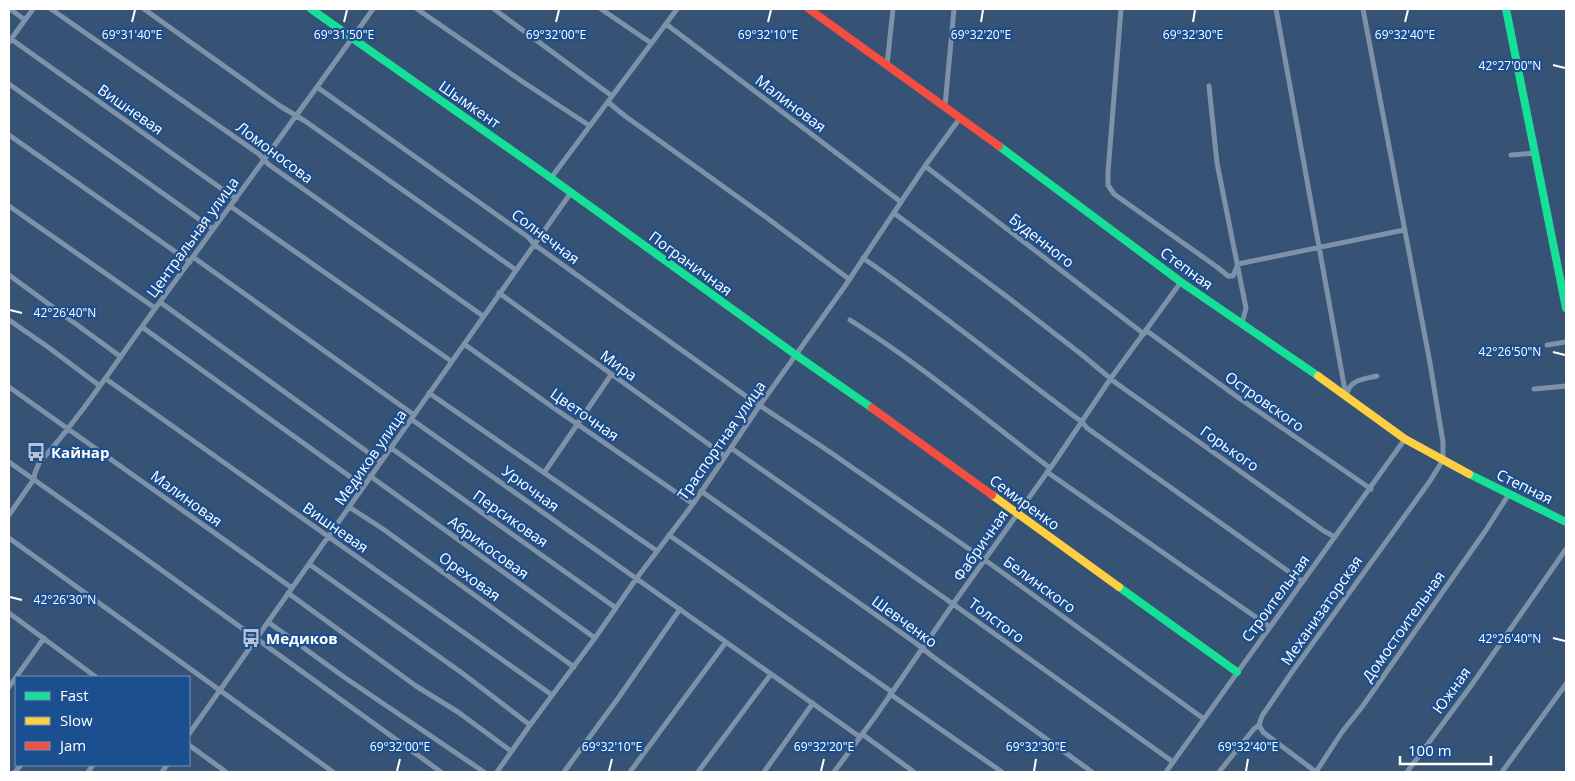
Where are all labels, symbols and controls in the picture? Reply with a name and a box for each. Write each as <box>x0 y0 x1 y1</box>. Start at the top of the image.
text: 69°31'40"E <box>102 26 162 43</box>
text: 69°31'50"E <box>314 26 374 43</box>
text: 69°32'00"E <box>526 26 586 43</box>
text: 69°32'10"E <box>738 26 798 43</box>
text: 69°32'20"E <box>951 26 1011 43</box>
text: 69°32'30"E <box>1163 26 1223 43</box>
text: 69°32'40"E <box>1375 26 1435 43</box>
text: 42°27'00"N <box>1479 57 1541 74</box>
street label: Малиновая <box>752 70 830 136</box>
street label: Шымкент <box>435 76 505 132</box>
street label: Вишневая <box>94 79 168 139</box>
street label: Ломоносова <box>233 117 317 187</box>
street label: Центральная улица <box>141 173 243 301</box>
street label: Солнечная <box>508 204 584 268</box>
street label: Буденного <box>1005 208 1079 272</box>
street label: Пограничная <box>645 226 737 300</box>
street label: Степная <box>1157 242 1217 294</box>
text: 42°26'40"N <box>34 304 96 321</box>
text: 42°26'50"N <box>1479 343 1541 360</box>
street label: Мира <box>597 345 641 385</box>
street label: Островского <box>1222 366 1308 436</box>
street label: Траспортная улица <box>672 377 770 503</box>
street label: Цветочная <box>547 383 623 445</box>
street label: Медиков улица <box>329 405 411 509</box>
street label: Горького <box>1197 421 1263 475</box>
bus stop icon: Кайнар <box>25 441 47 463</box>
place label: Кайнар <box>51 442 109 462</box>
street label: Урючная <box>498 460 564 516</box>
street label: Степная <box>1493 464 1557 508</box>
street label: Малиновая <box>147 465 227 531</box>
street label: Семиренко <box>986 470 1064 534</box>
street label: Персиковая <box>470 485 552 551</box>
street label: Вишневая <box>299 497 373 557</box>
street label: Фабричная <box>948 505 1012 585</box>
street label: Абрикосовая <box>445 511 533 583</box>
street label: Ореховая <box>435 547 505 605</box>
street label: Строительная <box>1237 550 1313 646</box>
street label: Белинского <box>1000 551 1080 617</box>
street label: Механизаторская <box>1276 551 1366 669</box>
street label: Домостоительная <box>1357 567 1449 685</box>
street label: Шевченко <box>868 590 942 652</box>
text: 42°26'30"N <box>34 591 96 608</box>
street label: Толстого <box>965 593 1029 647</box>
bus stop icon: Медиков <box>240 627 262 649</box>
place label: Медиков <box>266 628 338 648</box>
text: 42°26'40"N <box>1479 630 1541 647</box>
street label: Южная <box>1427 663 1475 717</box>
legend <box>15 676 190 766</box>
text: Fast <box>60 685 89 705</box>
text: Slow <box>60 710 93 730</box>
scale bar <box>1400 734 1491 766</box>
text: Jam <box>58 735 86 755</box>
text: 69°32'00"E <box>370 738 430 755</box>
text: 69°32'10"E <box>582 738 642 755</box>
text: 69°32'20"E <box>794 738 854 755</box>
text: 69°32'30"E <box>1006 738 1066 755</box>
text: 69°32'40"E <box>1218 738 1278 755</box>
text: 100 m <box>1408 740 1452 760</box>

